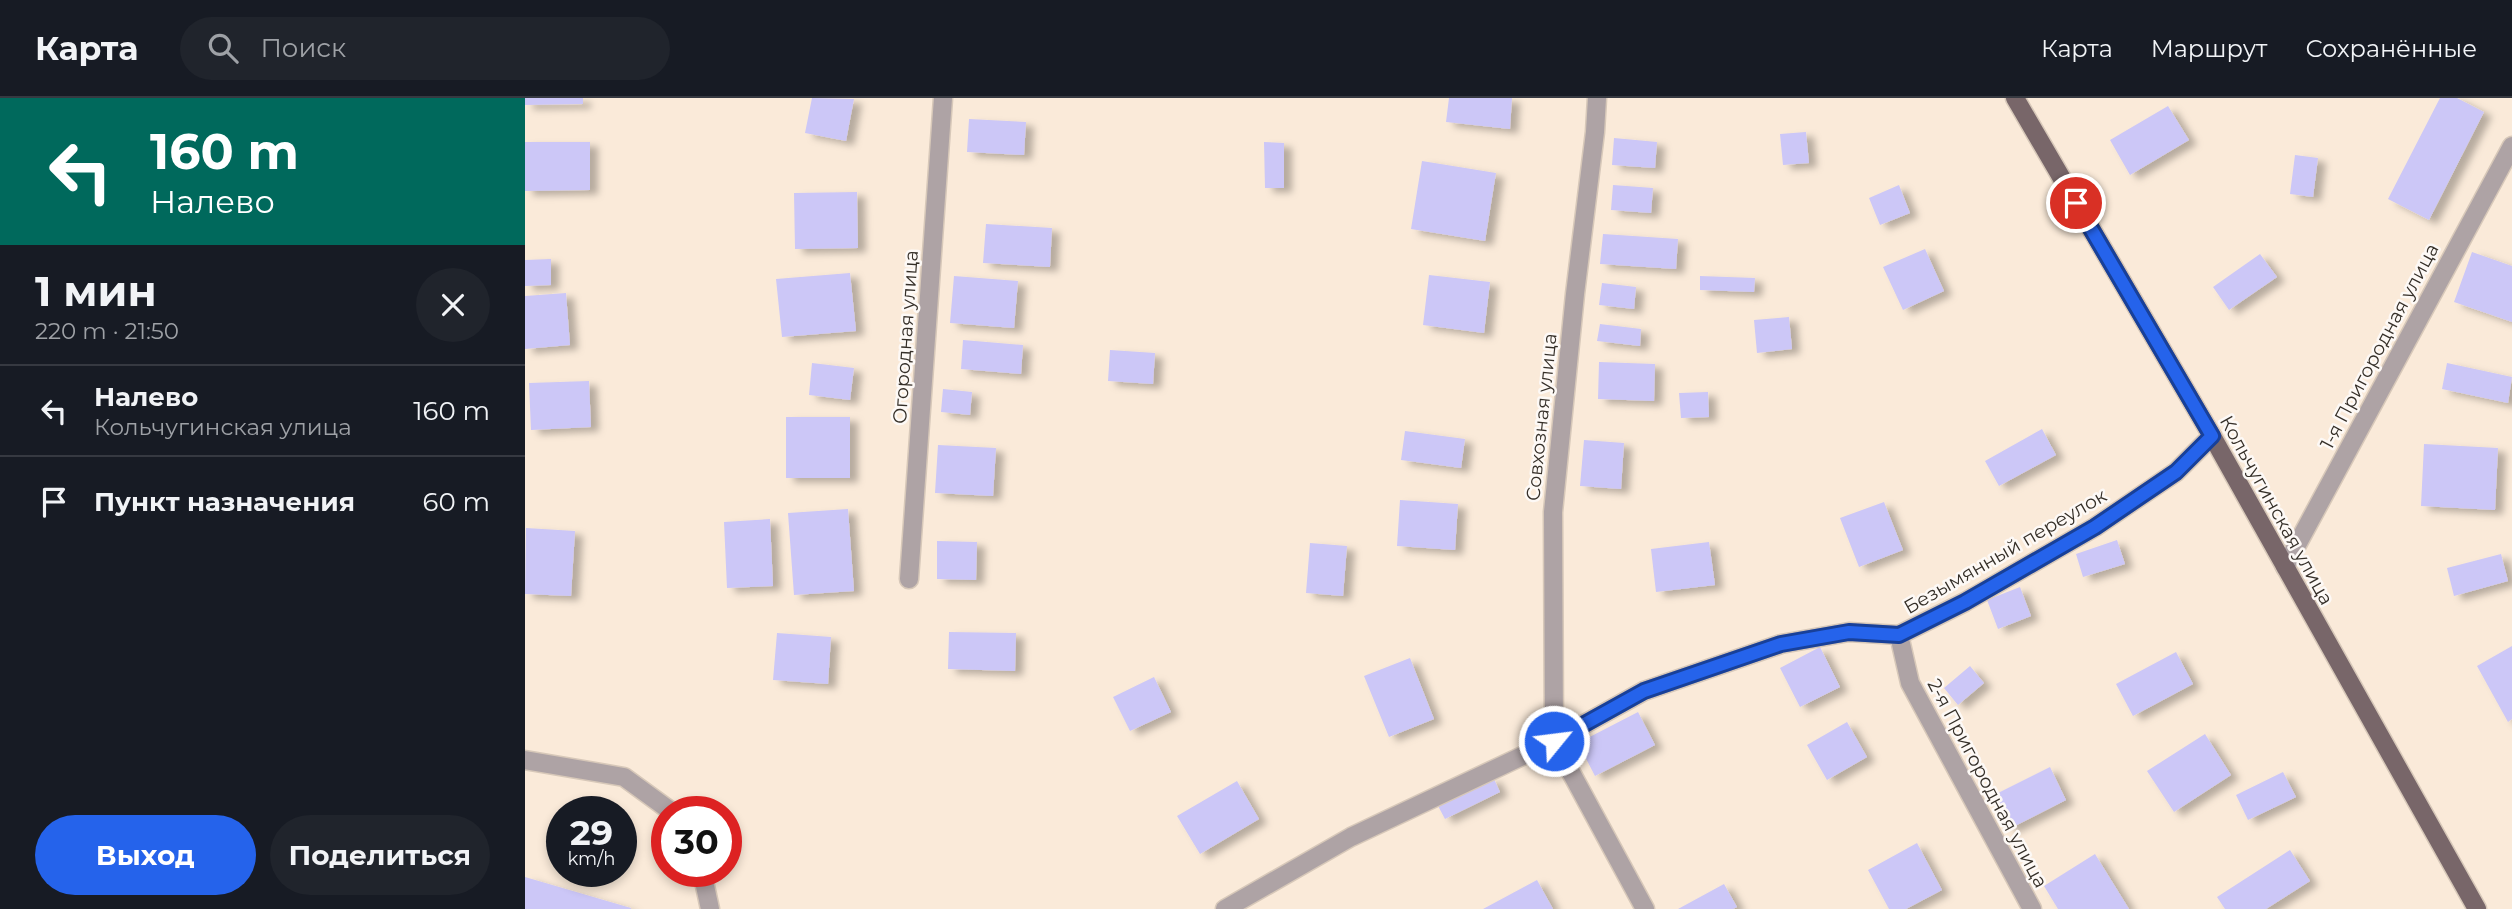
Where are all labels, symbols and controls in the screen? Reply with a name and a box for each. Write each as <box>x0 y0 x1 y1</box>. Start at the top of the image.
search box <box>180 17 670 80</box>
text: Карта <box>35 28 138 68</box>
icon: search <box>204 29 242 67</box>
text: Поиск <box>260 32 346 64</box>
text: Карта <box>2041 34 2113 63</box>
text: Маршрут <box>2151 34 2267 63</box>
text: Сохранённые <box>2305 34 2477 63</box>
text: 160 m <box>150 122 299 181</box>
icon: left <box>35 126 126 217</box>
pin <box>2046 173 2106 233</box>
text: Налево <box>150 182 275 221</box>
icon: arrive <box>2057 184 2095 222</box>
street label: 1-я Пригородная улица <box>2315 239 2444 453</box>
street label: Огородная улица <box>888 249 923 425</box>
text: 1 мин <box>35 265 157 317</box>
button: close <box>416 268 490 342</box>
text: 220 m · 21:50 <box>35 317 179 345</box>
street label: Совхозная улица <box>1521 332 1562 502</box>
text: Налево <box>94 381 198 413</box>
icon: left <box>35 392 73 430</box>
text: 160 m <box>413 395 490 427</box>
street label: Кольчугинская улица <box>2215 412 2338 609</box>
text: Кольчугинская улица <box>94 413 352 441</box>
icon: arrive <box>35 483 73 521</box>
street label: Безымянный переулок <box>1900 484 2111 619</box>
text: Пункт назначения <box>94 486 355 518</box>
text: 60 m <box>423 486 490 518</box>
street label: 2-я Пригородная улица <box>1923 675 2053 892</box>
position arrow <box>1517 704 1591 778</box>
speed limit sign: 30 <box>651 796 742 887</box>
text: 29 <box>570 811 613 854</box>
button: Выход <box>35 815 256 895</box>
button: Поделиться <box>270 815 490 895</box>
text: km/h <box>567 848 616 870</box>

